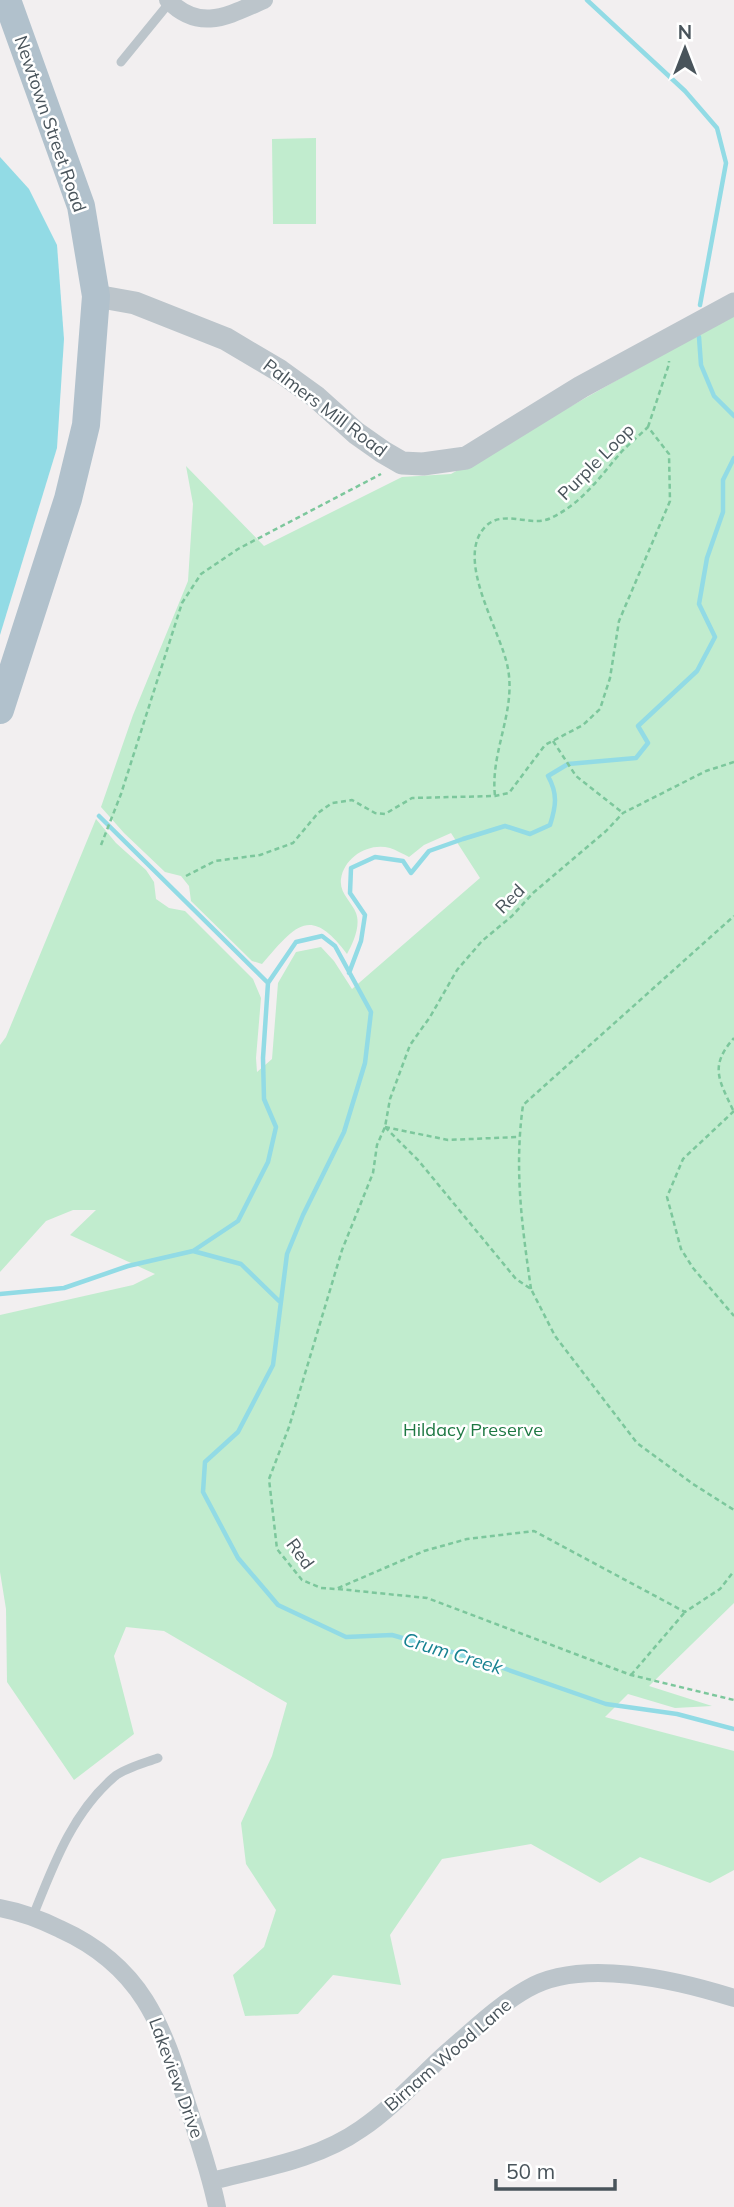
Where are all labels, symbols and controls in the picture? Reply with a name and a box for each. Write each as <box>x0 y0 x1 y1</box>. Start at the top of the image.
north arrow <box>650 14 720 84</box>
text: N <box>678 20 692 44</box>
street label: Newtown Street Road <box>10 33 91 215</box>
street label: Palmers Mill Road <box>259 354 392 462</box>
street label: Purple Loop <box>552 418 639 505</box>
street label: Red <box>490 879 529 918</box>
park label: Hildacy Preserve <box>403 1418 543 1441</box>
street label: Red <box>281 1534 319 1574</box>
water label: Crum Creek <box>400 1627 507 1680</box>
street label: Birnam Wood Lane <box>379 1993 516 2116</box>
street label: Lakeview Drive <box>144 2014 209 2141</box>
scale bar <box>496 2148 615 2192</box>
text: 50 m <box>506 2158 555 2184</box>

